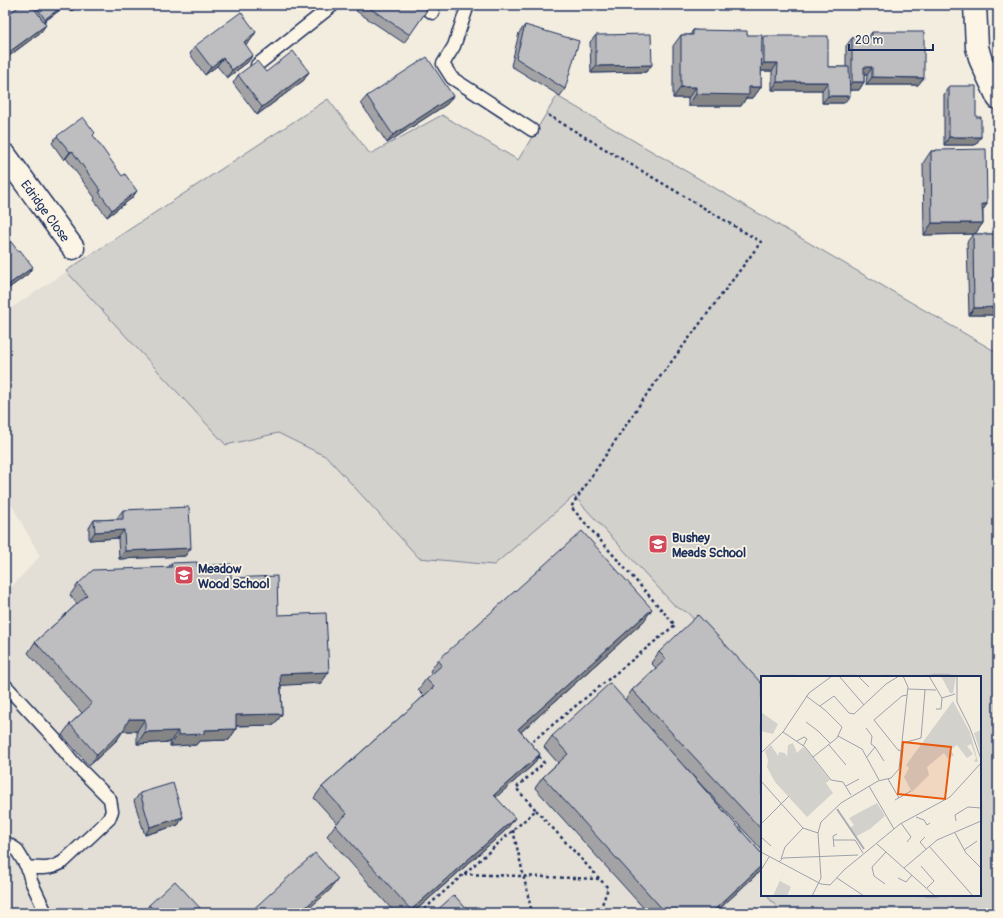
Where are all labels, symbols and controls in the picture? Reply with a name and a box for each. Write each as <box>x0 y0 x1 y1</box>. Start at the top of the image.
scale bar <box>849 26 933 52</box>
text: 20 m <box>855 33 884 48</box>
street label: Edridge Close <box>17 177 73 246</box>
place label: Bushey Meads School <box>672 530 746 561</box>
school or university icon: Bushey Meads School <box>647 533 669 555</box>
place label: Meadow Wood School <box>198 561 270 592</box>
school or university icon: Meadow Wood School <box>173 564 195 586</box>
inset map <box>761 676 981 896</box>

